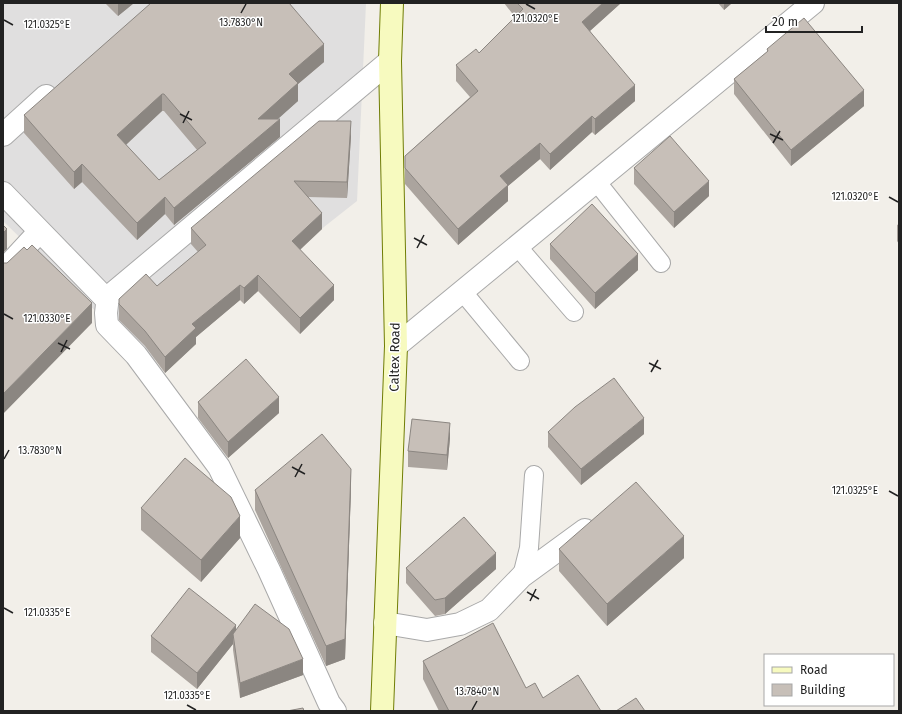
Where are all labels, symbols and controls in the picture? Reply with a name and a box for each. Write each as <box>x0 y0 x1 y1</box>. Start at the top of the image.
scale bar <box>766 8 862 34</box>
text: 121.0320°E <box>511 13 559 25</box>
text: 20 m <box>772 15 798 29</box>
text: 13.7830°N <box>219 17 263 29</box>
text: 121.0325°E <box>24 19 70 31</box>
text: 121.0320°E <box>831 191 879 203</box>
text: 121.0330°E <box>23 313 71 325</box>
street label: Caltex Road <box>386 322 403 392</box>
text: 13.7830°N <box>18 445 62 457</box>
text: 121.0325°E <box>832 485 878 497</box>
text: 121.0335°E <box>24 607 70 619</box>
legend <box>764 654 894 706</box>
text: Road <box>800 663 828 677</box>
text: Building <box>800 683 846 697</box>
text: 13.7840°N <box>455 686 499 698</box>
text: 121.0335°E <box>164 690 210 702</box>

